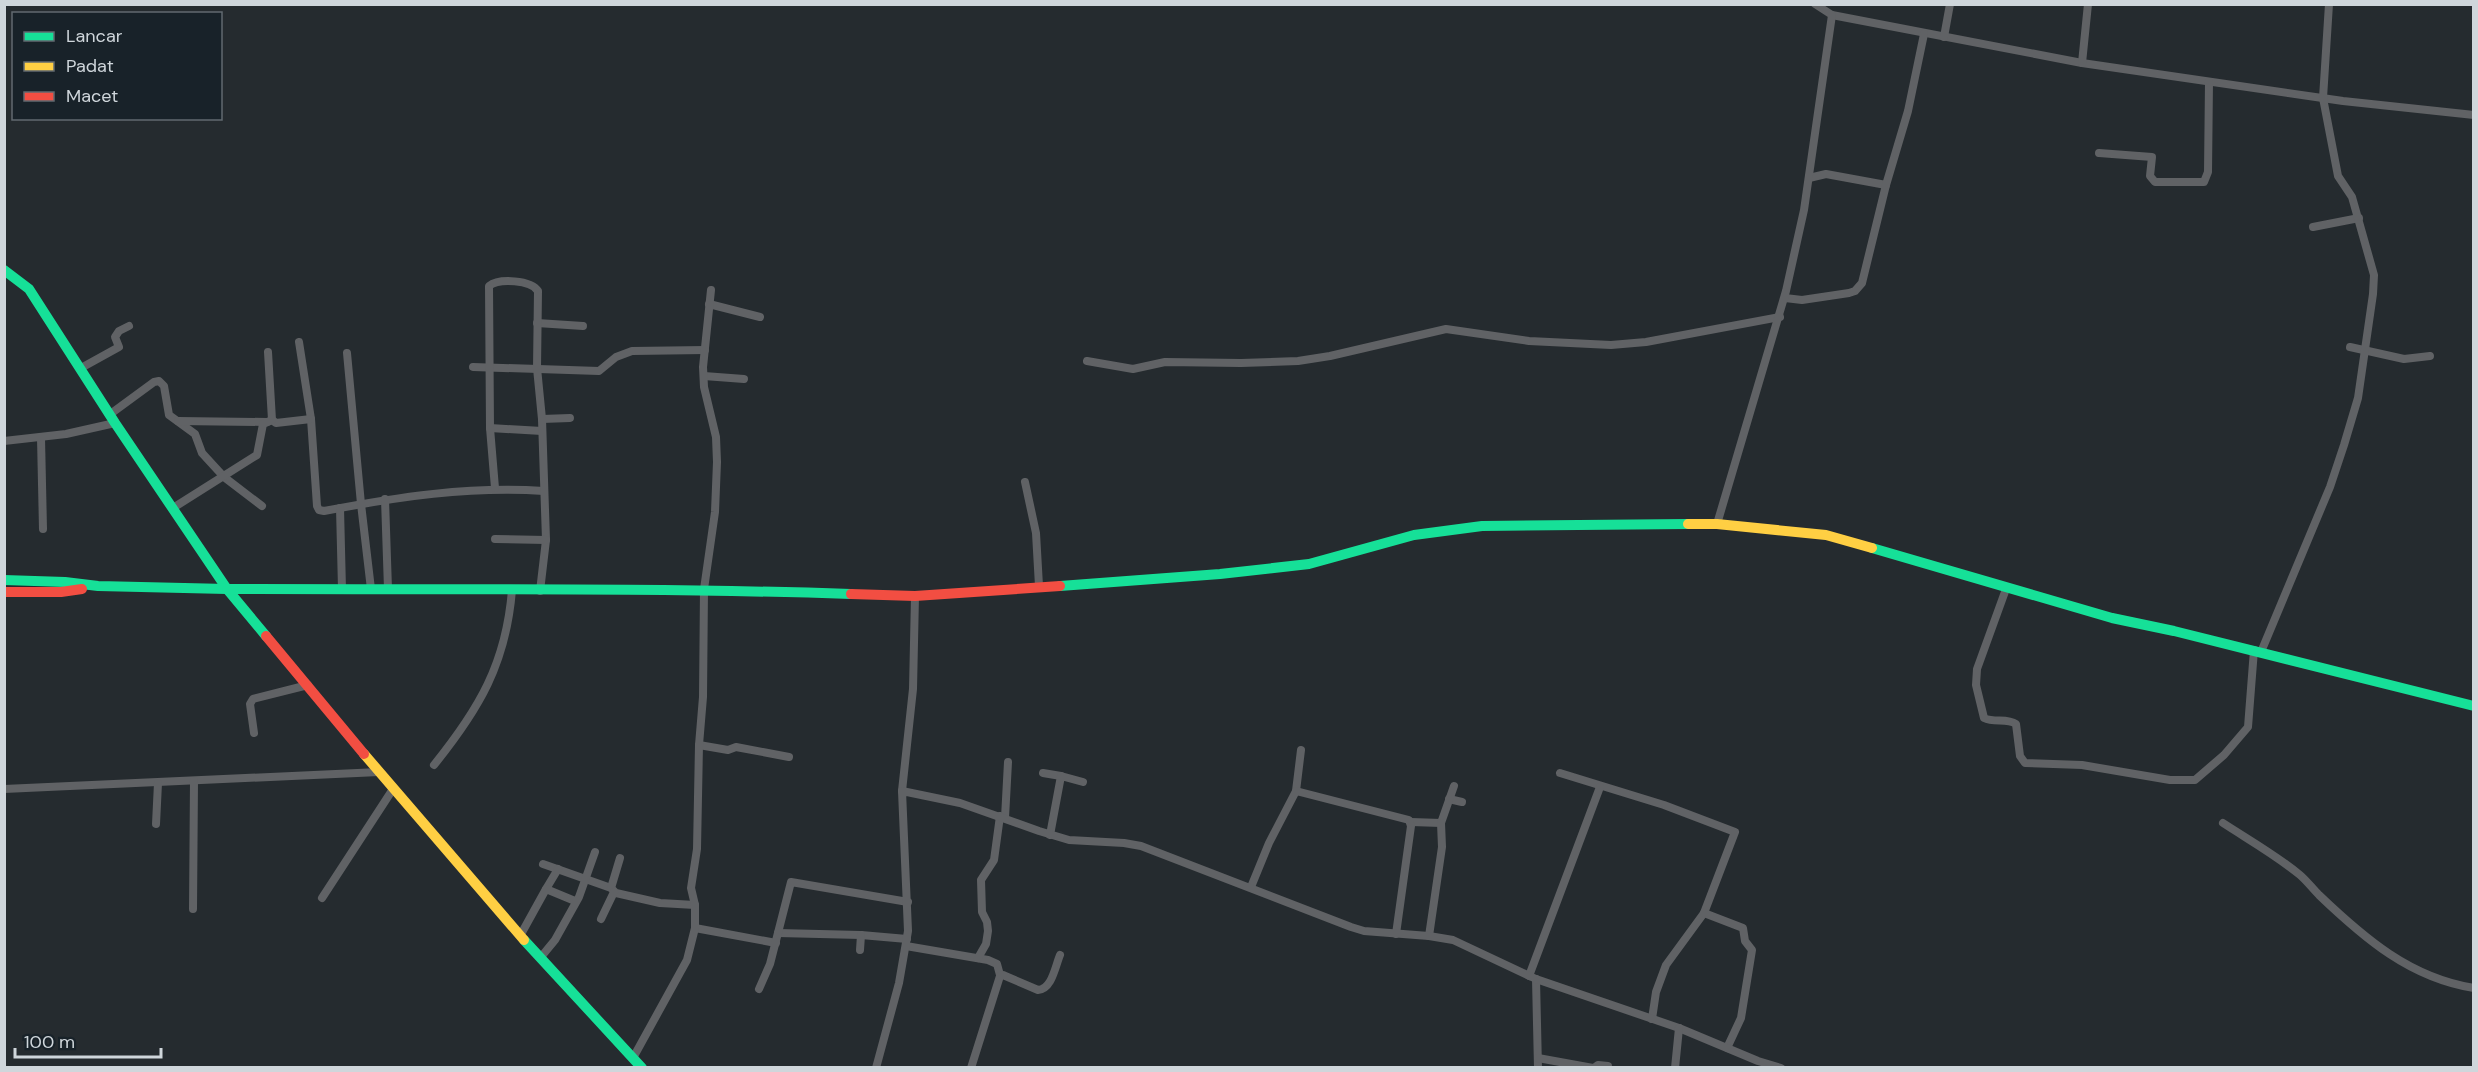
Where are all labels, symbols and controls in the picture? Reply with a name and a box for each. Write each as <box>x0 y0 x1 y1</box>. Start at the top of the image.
legend <box>12 12 222 120</box>
text: Lancar <box>66 24 123 48</box>
text: Padat <box>66 54 114 78</box>
text: Macet <box>66 84 118 108</box>
scale bar <box>15 1021 160 1059</box>
text: 100 m <box>24 1030 75 1054</box>

